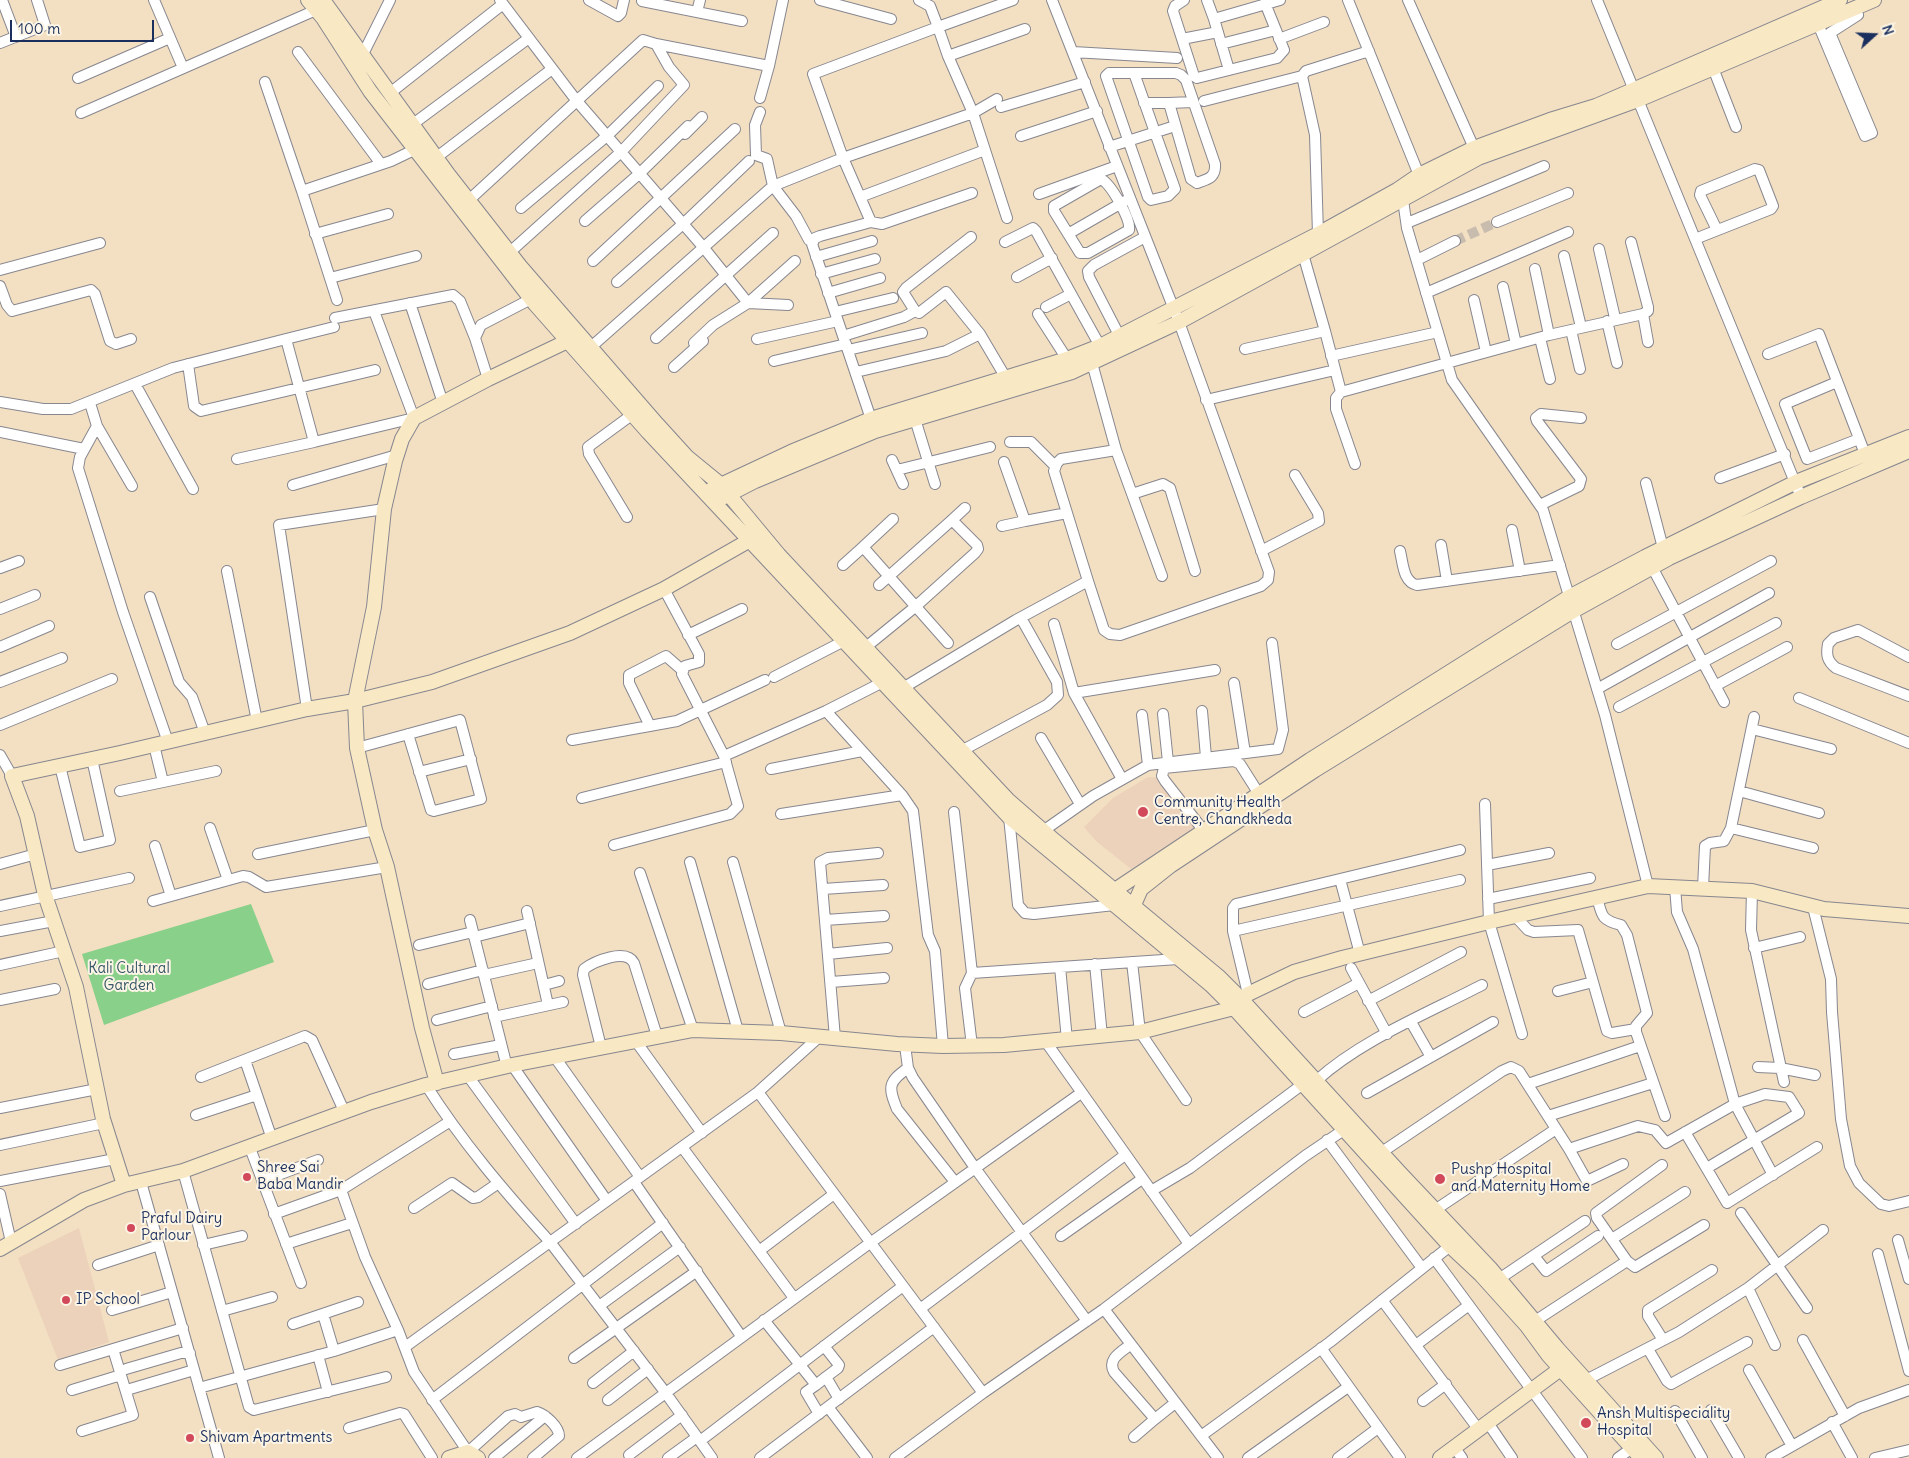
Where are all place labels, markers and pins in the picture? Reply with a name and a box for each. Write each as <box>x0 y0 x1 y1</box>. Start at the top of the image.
place label: Community Health Centre, Chandkheda <box>1154 794 1292 829</box>
marker: Community Health Centre, Chandkheda <box>1136 805 1150 819</box>
place label: Shree Sai Baba Mandir <box>257 1159 343 1194</box>
place label: Pushp Hospital and Maternity Home <box>1451 1161 1590 1196</box>
marker: Shree Sai Baba Mandir <box>241 1171 253 1183</box>
marker: Pushp Hospital and Maternity Home <box>1433 1172 1447 1186</box>
place label: Praful Dairy Parlour <box>141 1210 222 1245</box>
marker: Praful Dairy Parlour <box>125 1222 137 1234</box>
place label: IP School <box>76 1291 140 1309</box>
marker: IP School <box>60 1294 72 1306</box>
place label: Ansh Multispeciality Hospital <box>1597 1405 1730 1440</box>
marker: Ansh Multispeciality Hospital <box>1579 1416 1593 1430</box>
place label: Shivam Apartments <box>200 1429 332 1447</box>
marker: Shivam Apartments <box>184 1432 196 1444</box>

